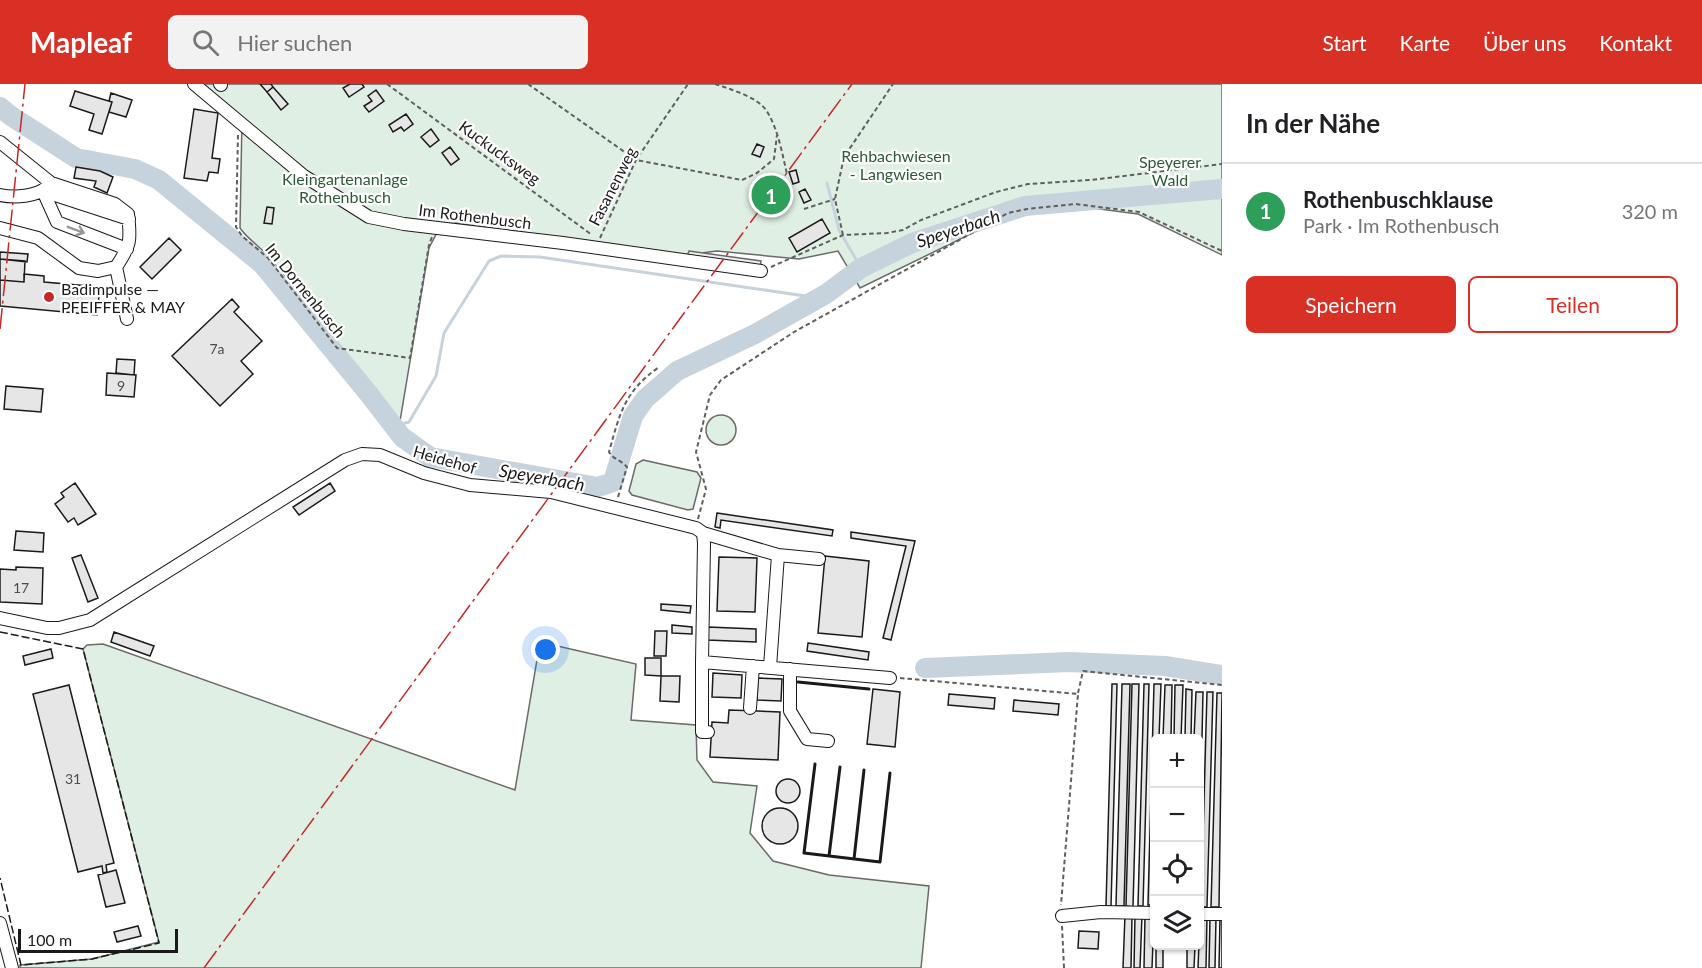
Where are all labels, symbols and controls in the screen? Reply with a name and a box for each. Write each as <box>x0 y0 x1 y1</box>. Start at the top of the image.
search box <box>168 15 588 69</box>
text: Mapleaf <box>30 25 132 59</box>
icon: search <box>189 26 222 59</box>
text: Hier suchen <box>237 29 352 56</box>
text: Start <box>1322 30 1367 55</box>
text: Karte <box>1400 30 1450 55</box>
text: Über uns <box>1483 30 1566 55</box>
text: Kontakt <box>1599 30 1672 55</box>
text: In der Nähe <box>1246 107 1380 139</box>
street label: Kuckucksweg <box>456 116 544 188</box>
street label: Fasanenweg <box>584 143 640 229</box>
park label: Rehbachwiesen - Langwiesen <box>841 146 951 183</box>
park label: Speyerer Wald <box>1139 152 1201 189</box>
park label: Kleingartenanlage Rothenbusch <box>282 169 408 206</box>
pin: 1 <box>752 172 790 218</box>
text: Rothenbuschklause <box>1303 186 1493 213</box>
text: 1 <box>1260 199 1271 223</box>
text: 320 m <box>1622 199 1678 223</box>
street label: Im Rothenbusch <box>418 200 532 232</box>
water label: Speyerbach <box>913 204 1003 252</box>
text: Park · Im Rothenbusch <box>1303 213 1499 237</box>
one-way arrow <box>67 225 85 236</box>
street label: Im Dornenbusch <box>262 239 350 341</box>
button: Speichern <box>1246 276 1456 333</box>
button: Teilen <box>1468 276 1678 333</box>
place label: Badimpulse — PFEIFFER & MAY <box>61 279 185 316</box>
marker: Badimpulse — PFEIFFER & MAY <box>42 290 56 304</box>
house number: 7a <box>209 340 225 357</box>
house number: 9 <box>117 377 125 394</box>
street label: Heidehof <box>411 441 479 477</box>
water label: Speyerbach <box>498 459 586 495</box>
house number: 17 <box>13 579 29 596</box>
your location <box>531 635 560 664</box>
map controls <box>1150 734 1204 950</box>
button: + <box>1150 734 1204 788</box>
house number: 31 <box>65 770 81 787</box>
button: − <box>1150 788 1204 842</box>
button: locate <box>1150 842 1204 896</box>
button: layers <box>1150 896 1204 950</box>
scale bar <box>18 926 178 954</box>
text: 100 m <box>27 930 72 949</box>

